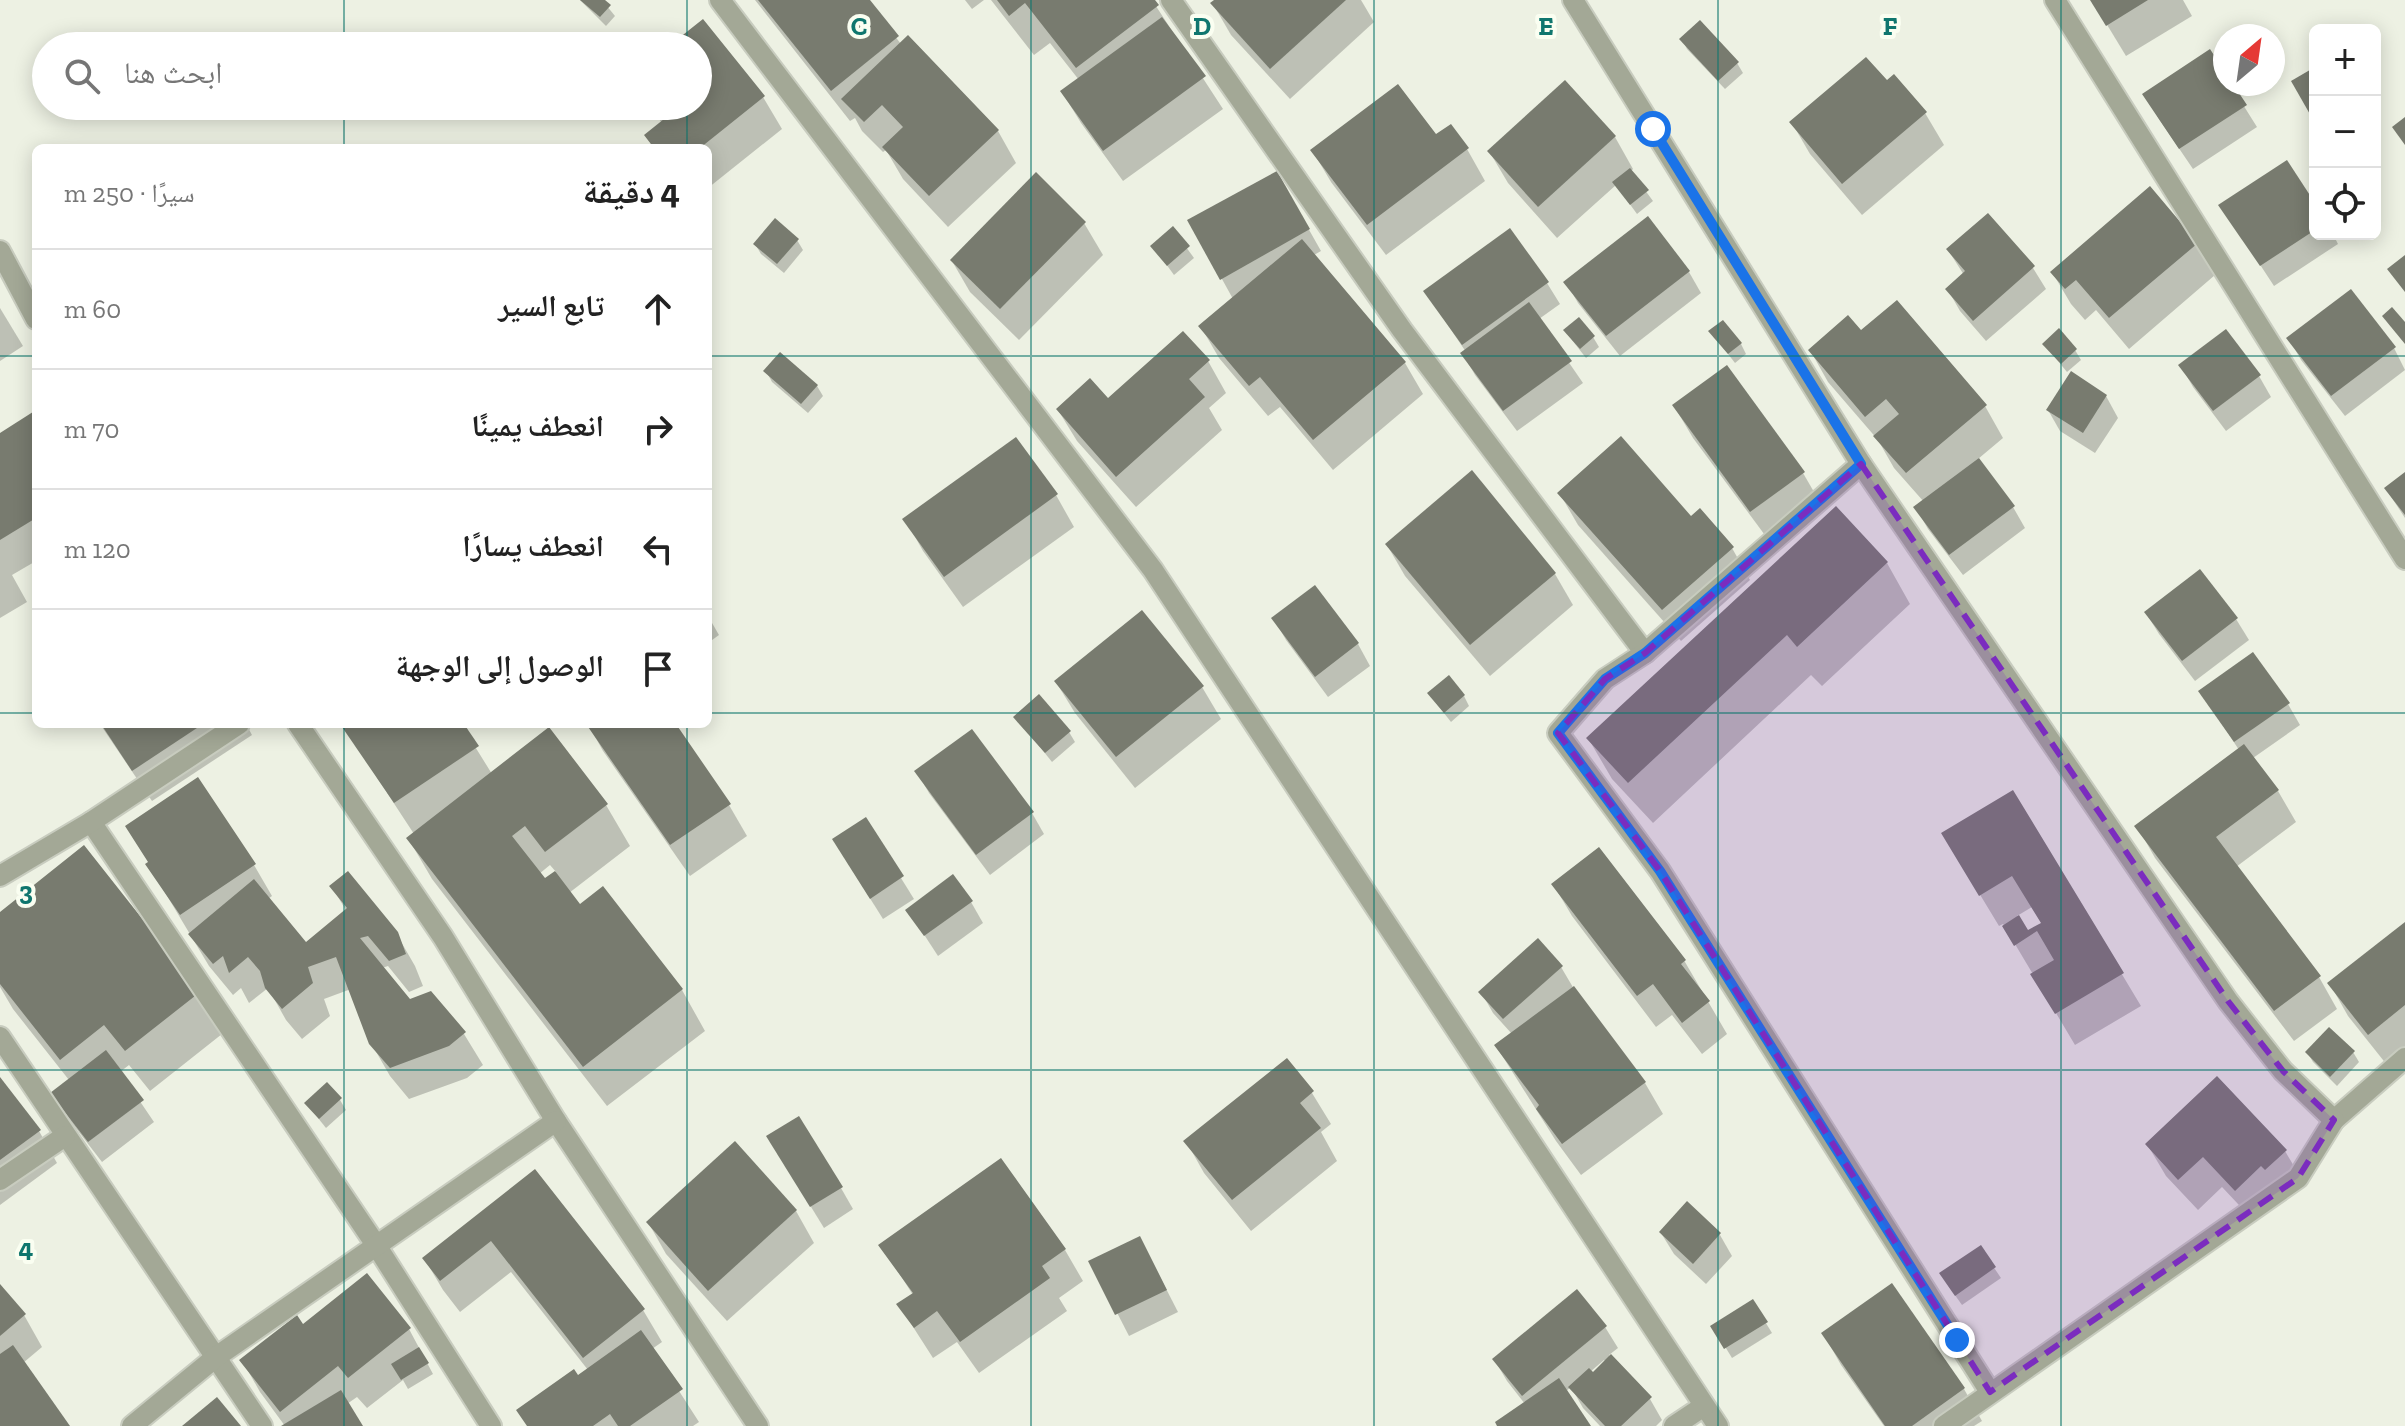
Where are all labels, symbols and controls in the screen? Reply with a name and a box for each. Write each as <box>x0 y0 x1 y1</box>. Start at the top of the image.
text: C <box>851 10 867 42</box>
text: D <box>1193 10 1211 42</box>
text: E <box>1538 10 1554 42</box>
text: F <box>1883 10 1898 42</box>
north arrow <box>2213 24 2285 96</box>
map controls <box>2309 24 2381 240</box>
button: + <box>2309 24 2381 96</box>
search box <box>32 32 712 120</box>
icon: search <box>60 54 104 98</box>
text: ابحث هنا <box>124 55 222 91</box>
button: − <box>2309 96 2381 168</box>
route start <box>1635 111 1671 147</box>
button: locate <box>2309 168 2381 240</box>
text: 4 دقيقة <box>583 171 680 212</box>
text: سيرًا · 250 m <box>64 177 195 209</box>
icon: ahead <box>636 287 680 331</box>
text: تابع السير <box>498 288 604 324</box>
text: 60 m <box>64 293 121 325</box>
icon: right <box>636 407 680 451</box>
text: انعطف يمينًا <box>471 408 604 444</box>
text: 70 m <box>64 413 120 445</box>
icon: left <box>636 527 680 571</box>
text: انعطف يسارًا <box>462 528 604 564</box>
text: 120 m <box>64 533 131 565</box>
icon: arrive <box>636 647 680 691</box>
text: الوصول إلى الوجهة <box>396 648 604 684</box>
text: 3 <box>19 875 33 907</box>
text: 4 <box>19 1232 34 1264</box>
route end <box>1939 1322 1975 1358</box>

